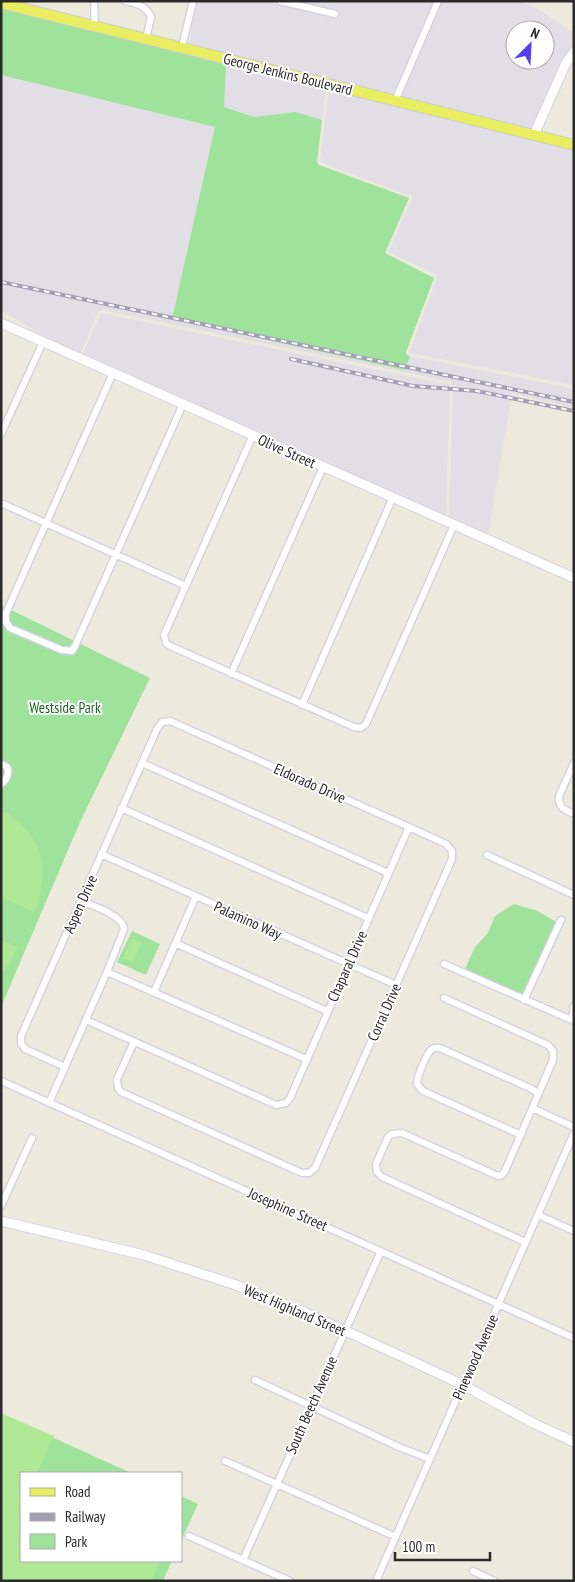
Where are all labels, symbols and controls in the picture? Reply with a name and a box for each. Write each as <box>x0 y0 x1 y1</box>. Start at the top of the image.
north arrow <box>505 20 555 70</box>
text: N <box>528 23 542 43</box>
street label: George Jenkins Boulevard <box>222 49 354 99</box>
street label: Olive Street <box>255 430 319 472</box>
park label: Westside Park <box>29 698 101 717</box>
street label: Eldorado Drive <box>271 759 349 807</box>
street label: Aspen Drive <box>59 872 101 936</box>
street label: Palamino Way <box>211 897 285 943</box>
street label: Chaparal Drive <box>323 927 371 1005</box>
street label: Corral Drive <box>363 980 405 1044</box>
street label: Josephine Street <box>245 1183 331 1235</box>
street label: West Highland Street <box>241 1280 349 1340</box>
street label: Pinewood Avenue <box>448 1311 502 1403</box>
street label: South Beech Avenue <box>281 1353 341 1457</box>
legend <box>20 1472 182 1562</box>
text: Road <box>65 1482 91 1501</box>
text: Railway <box>65 1507 106 1526</box>
scale bar <box>395 1530 490 1562</box>
text: Park <box>65 1532 87 1551</box>
text: 100 m <box>402 1537 435 1556</box>

